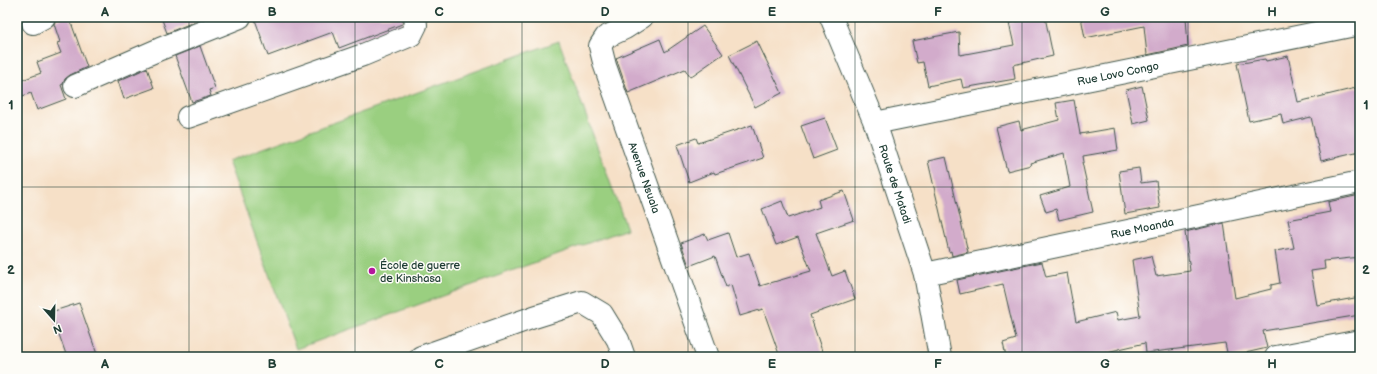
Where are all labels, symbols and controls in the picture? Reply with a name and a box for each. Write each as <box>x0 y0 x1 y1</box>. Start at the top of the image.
text: A <box>100 4 109 20</box>
text: B <box>267 4 277 20</box>
text: C <box>434 4 444 20</box>
text: D <box>600 4 610 20</box>
text: E <box>768 4 777 20</box>
text: F <box>934 4 942 20</box>
text: G <box>1100 4 1110 20</box>
text: H <box>1267 4 1277 20</box>
street label: Rue Lovo Congo <box>1076 59 1160 88</box>
text: 1 <box>8 97 14 113</box>
text: 1 <box>1363 97 1369 113</box>
street label: Avenue Nsuala <box>626 140 663 215</box>
street label: Route de Matadi <box>876 143 914 225</box>
street label: Rue Moanda <box>1109 215 1175 241</box>
place label: École de guerre de Kinshasa <box>380 258 460 285</box>
text: 2 <box>7 262 15 278</box>
text: 2 <box>1362 262 1370 278</box>
marker: École de guerre de Kinshasa <box>367 266 377 276</box>
north arrow <box>34 300 74 340</box>
text: N <box>51 321 63 336</box>
text: A <box>100 356 109 372</box>
text: B <box>267 356 277 372</box>
text: C <box>434 356 444 372</box>
text: D <box>600 356 610 372</box>
text: E <box>768 356 777 372</box>
text: F <box>934 356 942 372</box>
text: G <box>1100 356 1110 372</box>
text: H <box>1267 356 1277 372</box>

